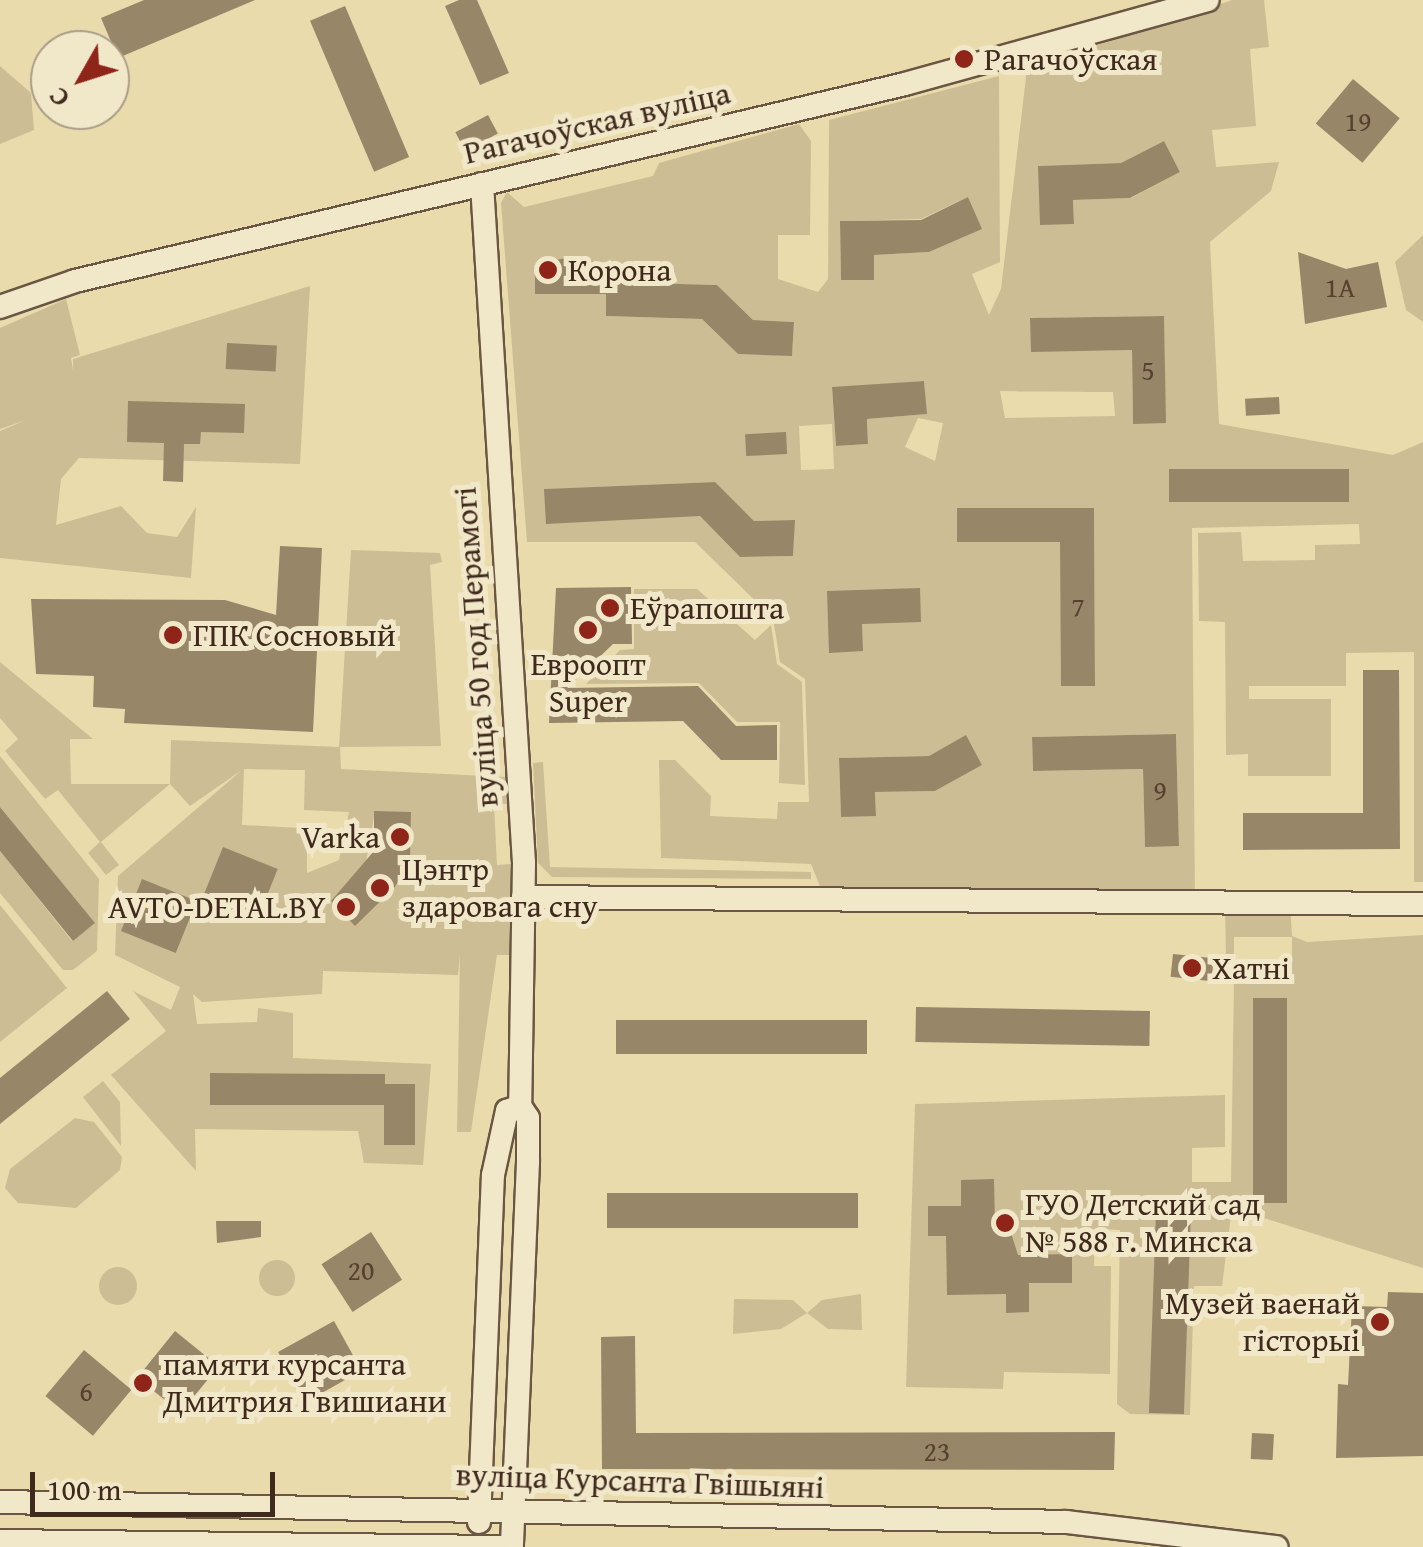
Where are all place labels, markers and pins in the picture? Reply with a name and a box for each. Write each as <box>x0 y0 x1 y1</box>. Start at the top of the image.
place label: Рагачоўская <box>984 40 1157 78</box>
marker: Рагачоўская <box>953 48 975 70</box>
place label: Корона <box>568 251 671 289</box>
marker: Корона <box>537 259 559 281</box>
place label: Еўрапошта <box>630 589 784 627</box>
marker: Еўрапошта <box>599 597 621 619</box>
place label: ГПК Сосновый <box>193 616 396 654</box>
marker: Евроопт Super <box>577 619 599 641</box>
marker: ГПК Сосновый <box>162 624 184 646</box>
place label: Евроопт Super <box>530 646 646 721</box>
place label: Varka <box>301 818 380 856</box>
marker: Varka <box>389 826 411 848</box>
place label: Цэнтр здаровага сну <box>402 851 598 926</box>
marker: Цэнтр здаровага сну <box>367 875 393 901</box>
place label: AVTO-DETAL.BY <box>108 888 326 926</box>
marker: AVTO-DETAL.BY <box>335 896 357 918</box>
place label: Хатні <box>1212 949 1290 987</box>
marker: Хатні <box>1181 957 1203 979</box>
place label: ГУО Детский сад № 588 г. Минска <box>1025 1186 1260 1261</box>
marker: ГУО Детский сад № 588 г. Минска <box>994 1212 1016 1234</box>
place label: Музей ваенай гісторыі <box>1165 1285 1360 1360</box>
marker: Музей ваенай гісторыі <box>1369 1311 1391 1333</box>
place label: памяти курсанта Дмитрия Гвишиани <box>163 1346 447 1421</box>
marker: памяти курсанта Дмитрия Гвишиани <box>132 1372 154 1394</box>

